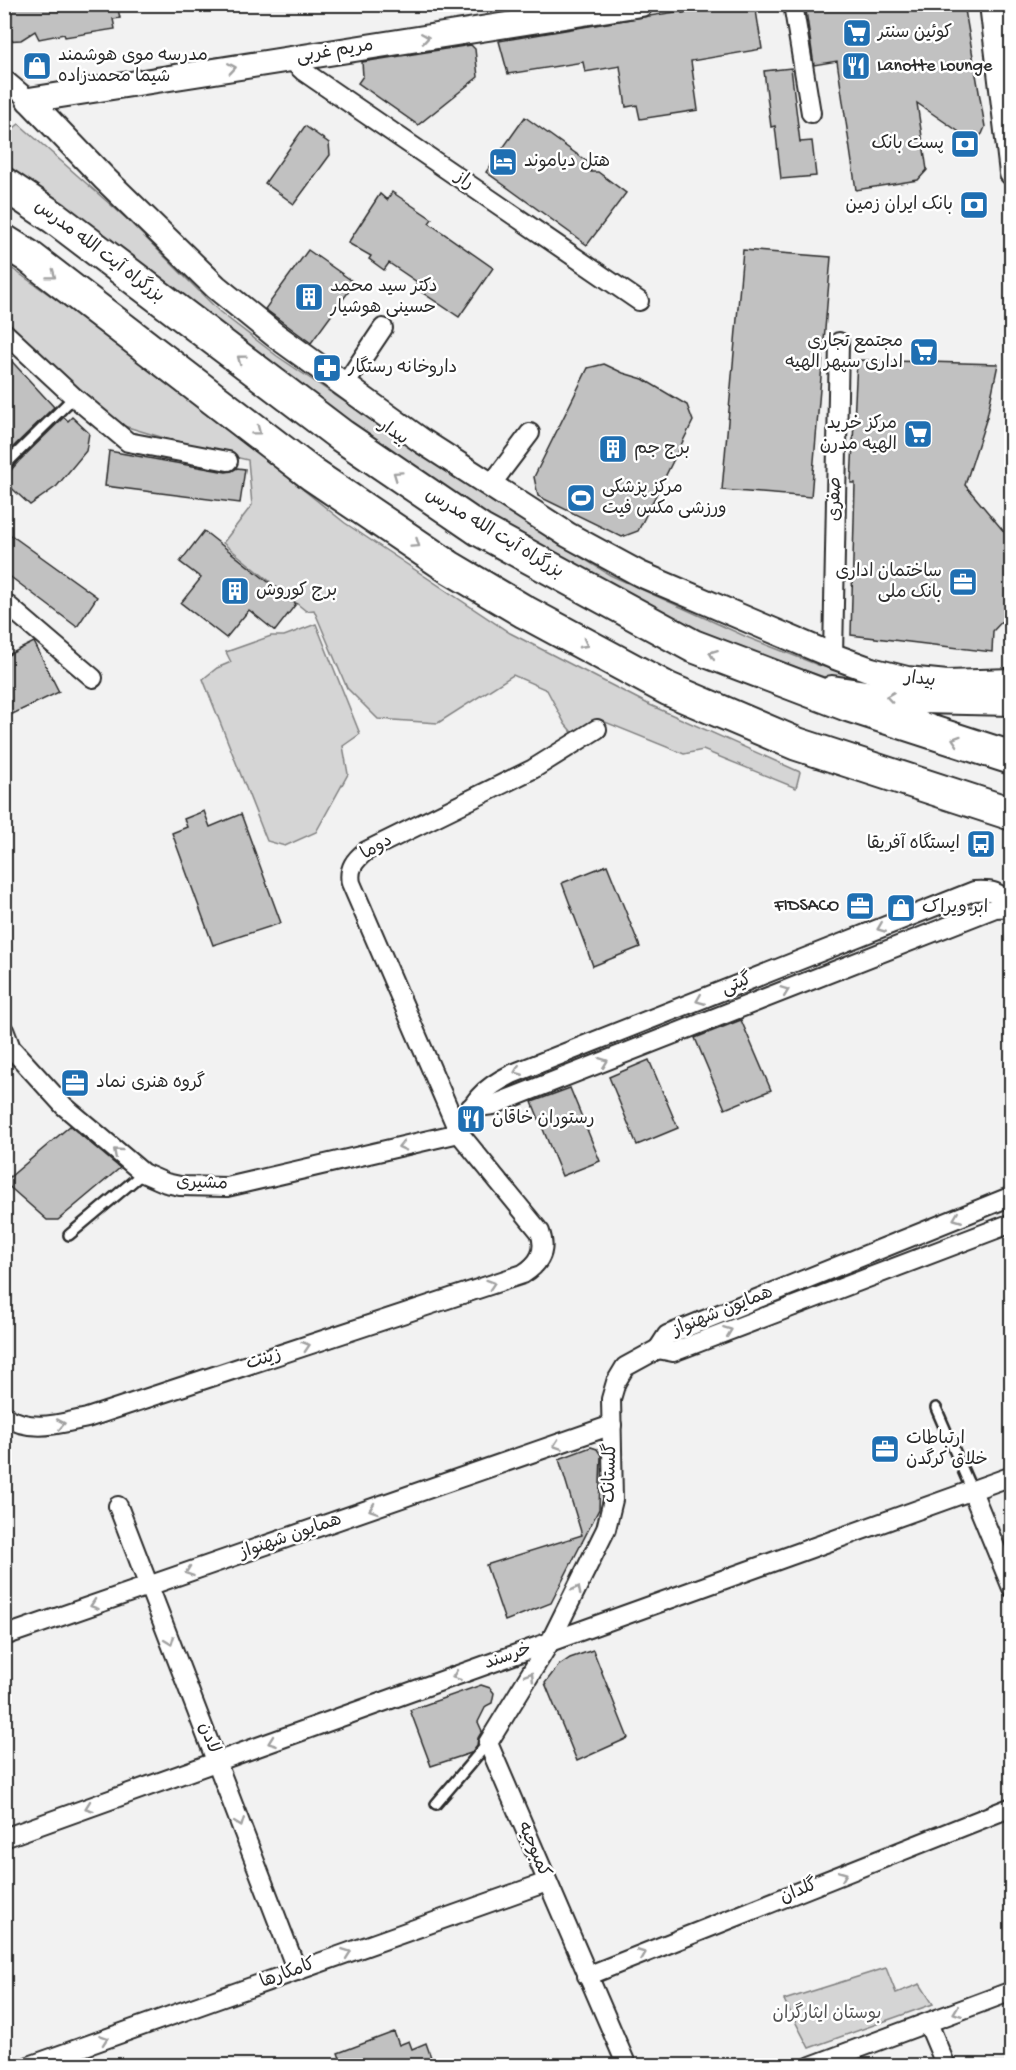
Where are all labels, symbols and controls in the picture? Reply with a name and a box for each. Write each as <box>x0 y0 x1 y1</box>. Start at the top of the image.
supermarket icon: کوئین سنتر <box>841 17 873 49</box>
place label: کوئین سنتر <box>876 23 952 44</box>
one-way arrow <box>420 33 429 45</box>
street label: مریم غربی <box>295 36 375 69</box>
place label: مدرسه موی هوشمند شیما محمدزاده <box>58 46 208 88</box>
shop icon: مدرسه موی هوشمند شیما محمدزاده <box>21 50 53 82</box>
restaurant icon: Lanotte Lounge <box>840 50 872 82</box>
place label: Lanotte Lounge <box>877 56 993 77</box>
one-way arrow <box>227 63 236 75</box>
bank icon: پست بانک <box>949 128 981 160</box>
place label: پست بانک <box>871 133 944 155</box>
hotel icon: هتل دیاموند <box>487 146 519 178</box>
place label: هتل دیاموند <box>524 152 610 173</box>
street label: راز <box>449 166 477 195</box>
bank icon: بانک ایران زمین <box>958 189 990 221</box>
place label: بانک ایران زمین <box>845 194 953 216</box>
street label: بزرگراه آیت الله مدرس <box>30 195 169 308</box>
one-way arrow <box>45 267 56 278</box>
place label: دکتر سید محمد حسینی هوشیار <box>329 277 437 319</box>
building icon: دکتر سید محمد حسینی هوشیار <box>293 281 325 313</box>
place label: مجتمع تجاری اداری سپهر الهیه <box>785 332 903 374</box>
supermarket icon: مجتمع تجاری اداری سپهر الهیه <box>908 336 940 368</box>
pharmacy icon: داروخانه رستگار <box>311 352 343 384</box>
one-way arrow <box>236 355 247 366</box>
place label: داروخانه رستگار <box>347 356 457 379</box>
street label: بیدار <box>373 414 412 451</box>
place label: مرکز خرید الهیه مدرن <box>820 414 897 456</box>
supermarket icon: مرکز خرید الهیه مدرن <box>902 418 934 450</box>
one-way arrow <box>250 424 261 435</box>
building icon: برج جم <box>597 433 629 465</box>
place label: برج جم <box>634 439 690 461</box>
one-way arrow <box>393 471 404 482</box>
street label: صفری <box>825 477 847 521</box>
place label: مرکز پزشکی ورزشی مکس فیت <box>602 478 727 520</box>
sports icon: مرکز پزشکی ورزشی مکس فیت <box>565 482 597 514</box>
street label: بزرگراه آیت الله مدرس <box>421 483 568 584</box>
one-way arrow <box>409 537 420 548</box>
place label: ساختمان اداری بانک ملی <box>835 562 942 604</box>
office icon: ساختمان اداری بانک ملی <box>947 566 979 598</box>
building icon: برج کوروش <box>219 575 251 607</box>
place label: برج کوروش <box>256 581 337 602</box>
one-way arrow <box>577 637 588 648</box>
one-way arrow <box>708 648 718 661</box>
street label: بیدار <box>901 667 937 692</box>
one-way arrow <box>886 692 895 704</box>
one-way arrow <box>951 734 962 747</box>
bus stop icon: ایستگاه آفریقا <box>965 828 997 860</box>
street label: دوما <box>357 831 397 865</box>
place label: ایستگاه آفریقا <box>867 832 960 855</box>
office icon: FIDSACO <box>844 890 876 922</box>
shop icon: ابر ویراک <box>885 892 917 924</box>
place label: FIDSACO <box>773 896 839 917</box>
place label: ابر ویراک <box>922 898 988 919</box>
one-way arrow <box>876 921 887 933</box>
street label: گیتی <box>718 967 756 1001</box>
one-way arrow <box>779 985 790 998</box>
one-way arrow <box>695 993 706 1005</box>
one-way arrow <box>598 1057 609 1069</box>
one-way arrow <box>514 1064 525 1076</box>
office icon: گروه هنری نماد <box>59 1067 91 1099</box>
place label: گروه هنری نماد <box>96 1071 206 1094</box>
restaurant icon: رستوران خاقان <box>455 1103 487 1135</box>
place label: رستوران خاقان <box>492 1109 595 1130</box>
one-way arrow <box>397 1139 407 1152</box>
one-way arrow <box>113 1148 124 1159</box>
street label: مشیری <box>176 1173 228 1195</box>
one-way arrow <box>952 1211 963 1223</box>
one-way arrow <box>485 1279 496 1292</box>
street label: همایون شهنواز <box>668 1282 776 1342</box>
one-way arrow <box>722 1326 733 1338</box>
one-way arrow <box>300 1340 311 1353</box>
street label: زینت <box>244 1344 284 1376</box>
one-way arrow <box>55 1418 65 1431</box>
place label: ارتباطات خلاق کرگدن <box>906 1429 988 1471</box>
office icon: ارتباطات خلاق کرگدن <box>869 1433 901 1465</box>
one-way arrow <box>552 1437 563 1450</box>
street label: گلستانک <box>597 1442 623 1503</box>
one-way arrow <box>368 1501 379 1514</box>
street label: همایون شهنواز <box>235 1510 345 1565</box>
one-way arrow <box>184 1565 195 1578</box>
one-way arrow <box>569 1585 581 1596</box>
one-way arrow <box>89 1598 100 1611</box>
one-way arrow <box>163 1635 176 1645</box>
street label: خرسند <box>482 1639 534 1675</box>
one-way arrow <box>451 1668 462 1681</box>
one-way arrow <box>522 1672 534 1682</box>
street label: لادن <box>193 1720 223 1756</box>
one-way arrow <box>267 1734 278 1747</box>
one-way arrow <box>84 1800 94 1813</box>
one-way arrow <box>233 1817 246 1827</box>
street label: کمبوجیه <box>512 1819 554 1881</box>
one-way arrow <box>837 1869 847 1882</box>
street label: گلدان <box>777 1873 821 1909</box>
one-way arrow <box>341 1947 352 1960</box>
one-way arrow <box>636 1949 647 1961</box>
street label: کامکارها <box>257 1954 319 1994</box>
park label: بوستان ایثارگران <box>773 2002 881 2025</box>
one-way arrow <box>952 2005 963 2017</box>
one-way arrow <box>98 2034 109 2047</box>

